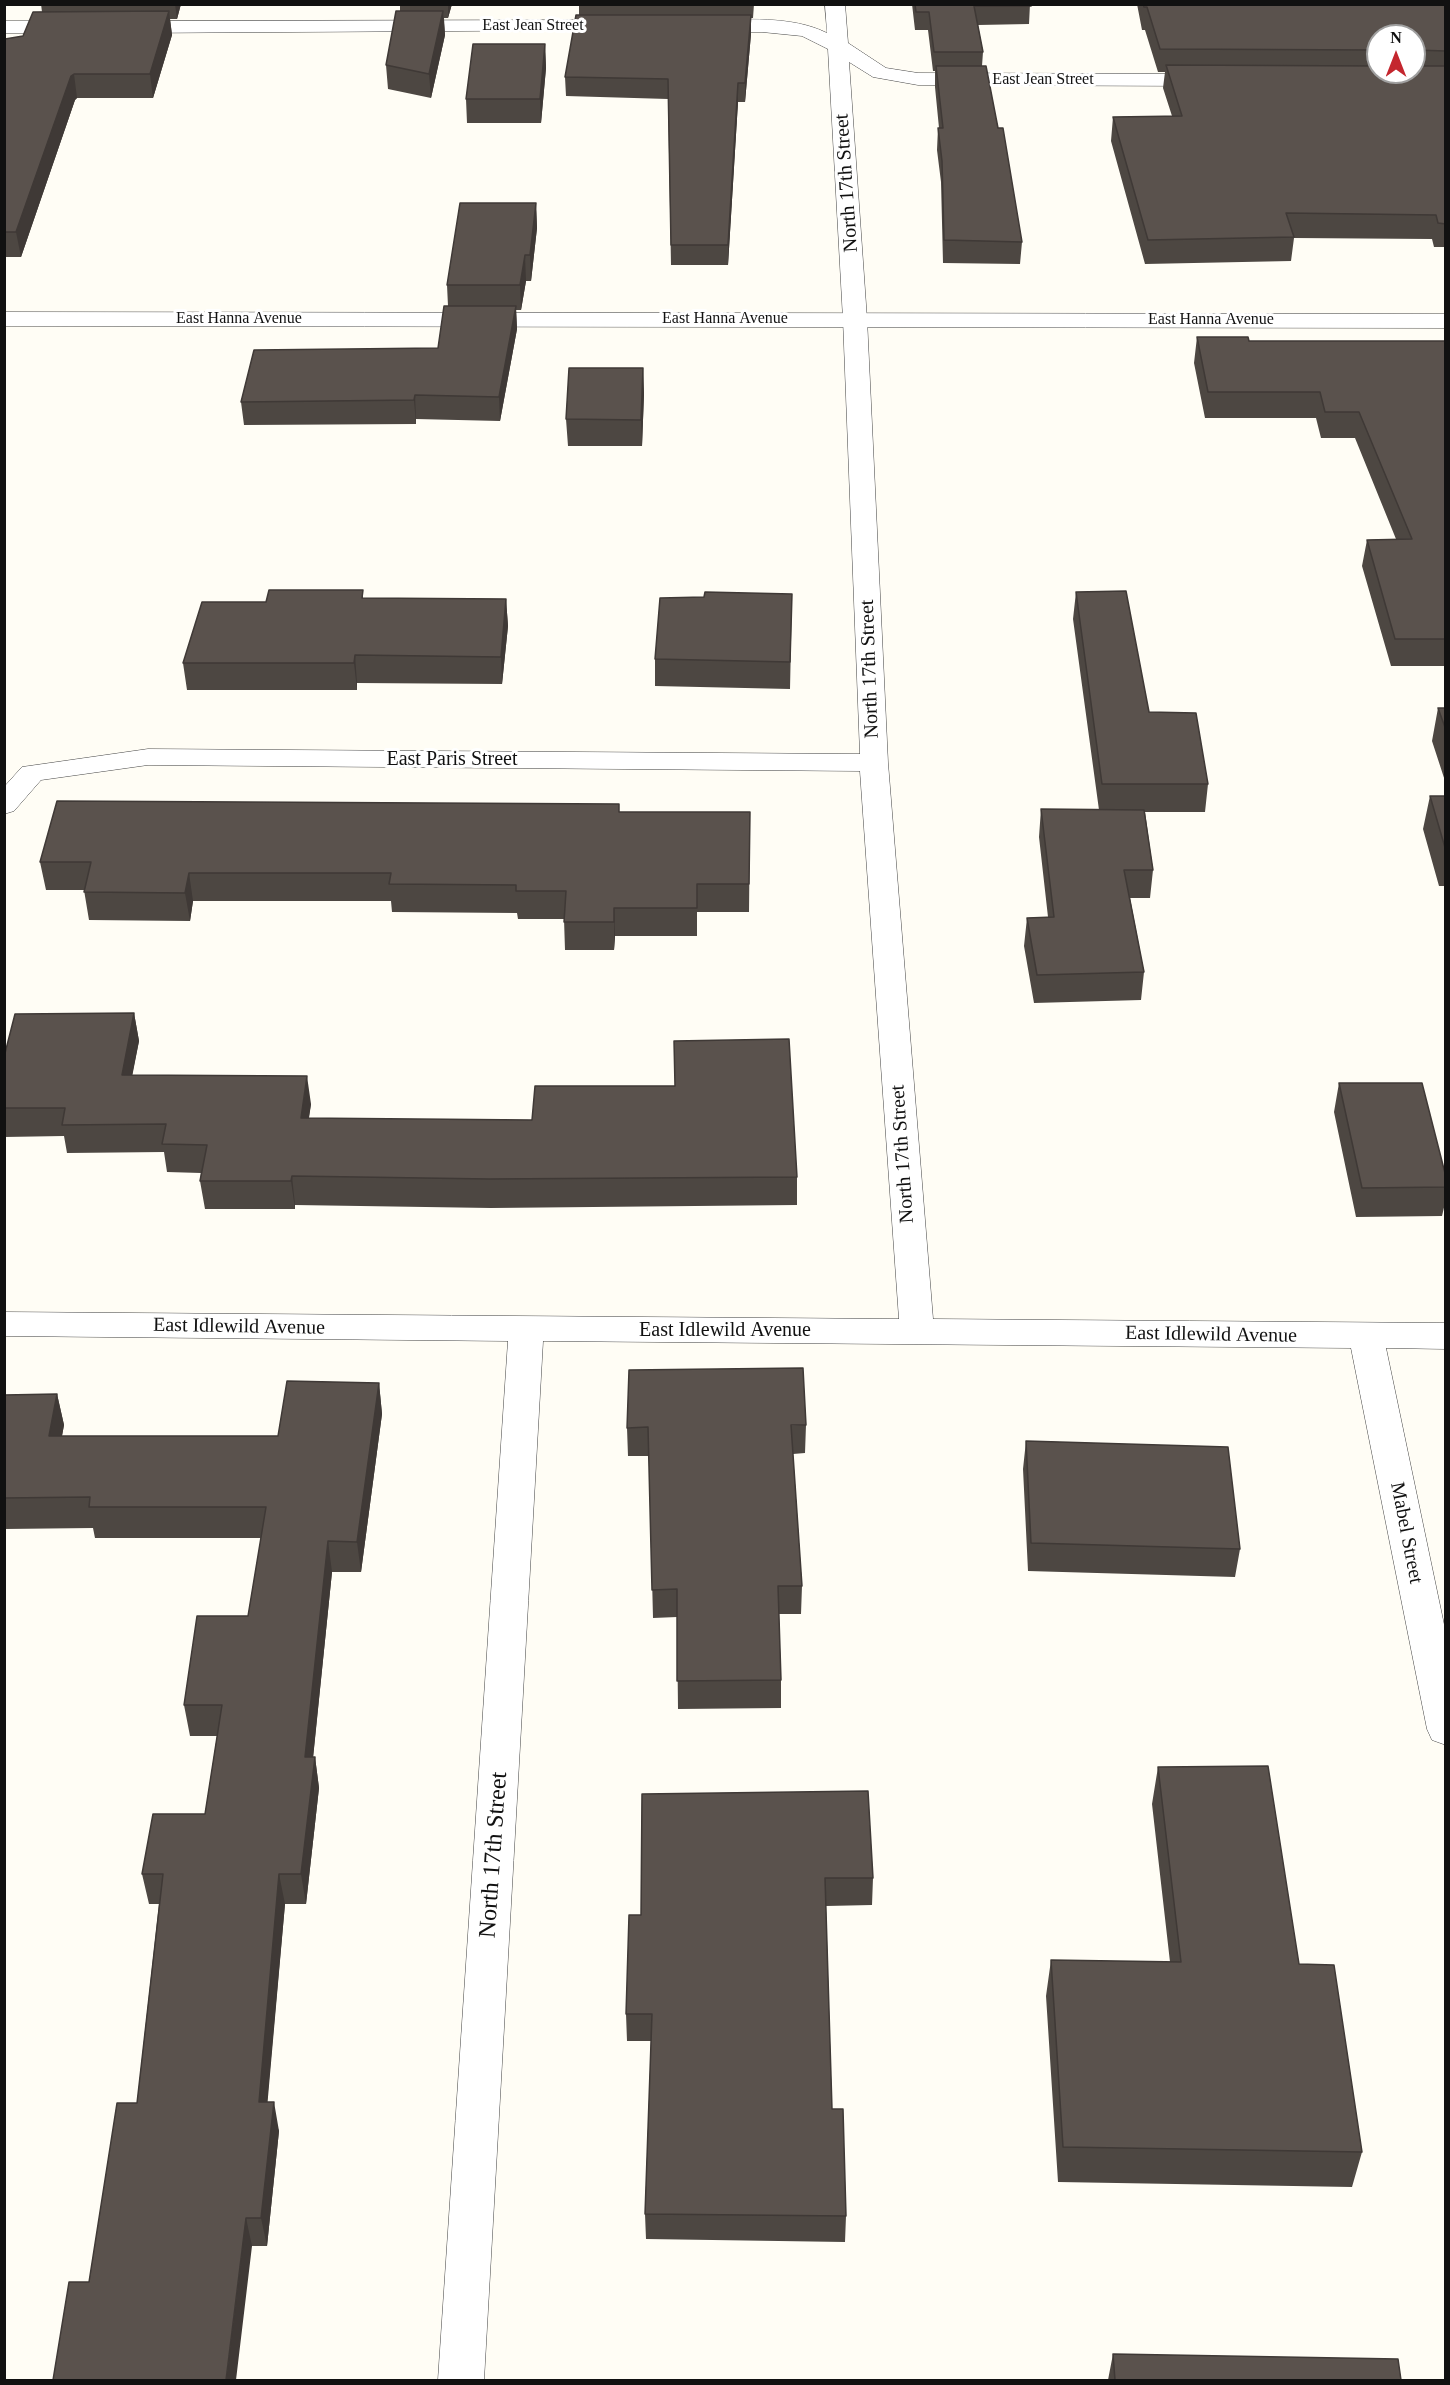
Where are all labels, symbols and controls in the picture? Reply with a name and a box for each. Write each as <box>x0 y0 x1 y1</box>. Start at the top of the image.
street label: East Jean Street <box>482 16 584 36</box>
north arrow <box>1366 24 1426 84</box>
text: N <box>1390 29 1402 46</box>
street label: East Jean Street <box>992 70 1094 90</box>
street label: North 17th Street <box>830 113 864 253</box>
street label: East Hanna Avenue <box>176 309 302 329</box>
street label: East Hanna Avenue <box>662 309 788 329</box>
street label: East Hanna Avenue <box>1148 310 1274 330</box>
street label: North 17th Street <box>856 599 884 739</box>
street label: East Paris Street <box>386 748 518 772</box>
street label: North 17th Street <box>886 1084 920 1224</box>
street label: East Idlewild Avenue <box>153 1314 325 1340</box>
street label: East Idlewild Avenue <box>639 1319 811 1343</box>
street label: East Idlewild Avenue <box>1125 1322 1297 1348</box>
street label: Mabel Street <box>1384 1480 1428 1586</box>
street label: North 17th Street <box>474 1771 514 1939</box>

